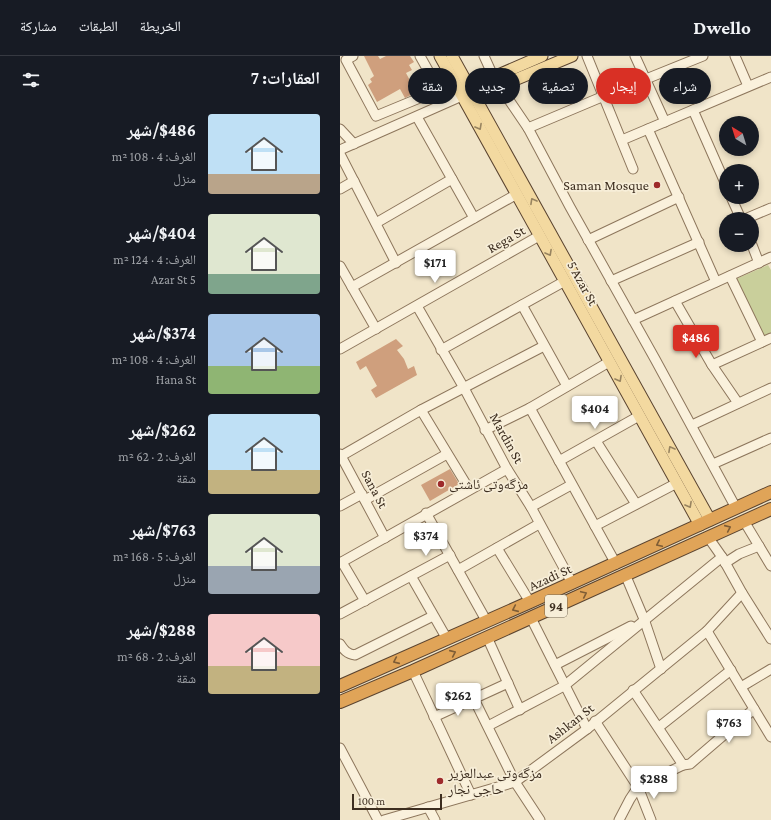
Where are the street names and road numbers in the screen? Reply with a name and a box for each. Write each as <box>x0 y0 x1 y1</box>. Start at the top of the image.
street label: Rega St <box>484 222 528 256</box>
street label: 5 Azar St <box>564 258 602 308</box>
street label: Mardin St <box>487 410 528 466</box>
street label: Sana St <box>358 467 392 511</box>
street label: Azadi St <box>526 560 574 594</box>
road number: 94 <box>545 595 567 617</box>
street label: Ashkan St <box>543 699 597 746</box>

